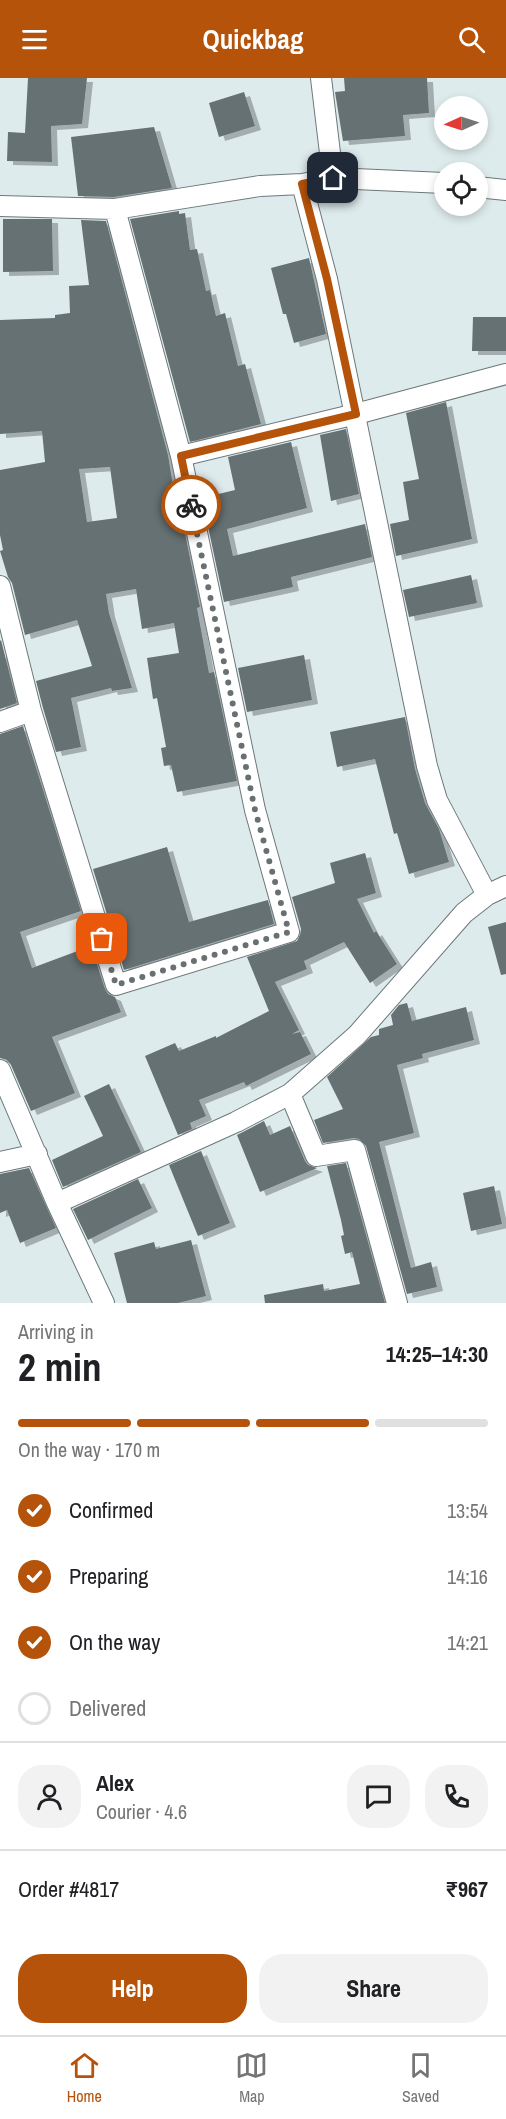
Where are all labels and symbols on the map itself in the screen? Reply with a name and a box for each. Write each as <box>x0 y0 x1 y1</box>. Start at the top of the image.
north arrow <box>434 96 488 150</box>
pin <box>307 152 358 203</box>
courier <box>161 475 221 535</box>
pin <box>76 913 127 964</box>

